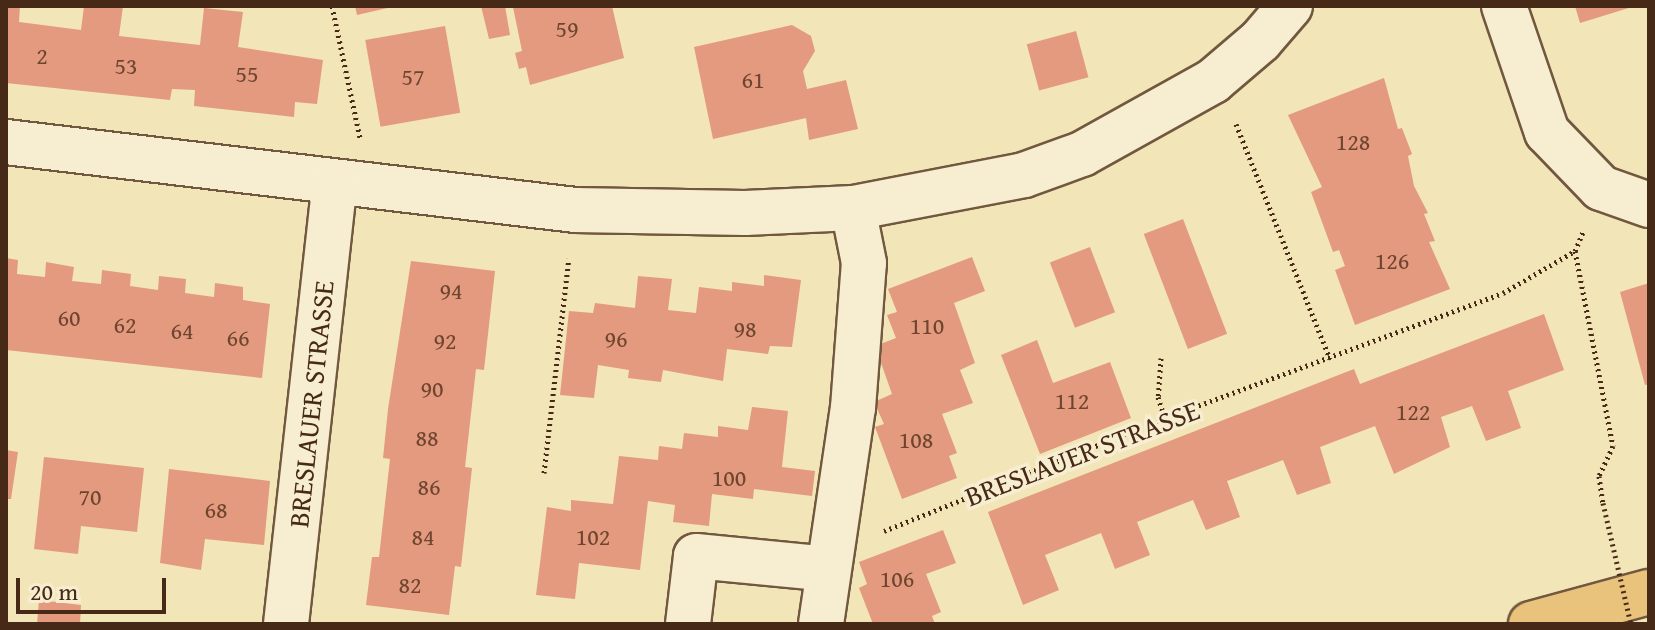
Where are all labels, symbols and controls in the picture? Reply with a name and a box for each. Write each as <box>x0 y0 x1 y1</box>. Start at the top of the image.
house number: 59 <box>555 15 579 43</box>
house number: 2 <box>36 42 48 70</box>
house number: 53 <box>114 52 138 80</box>
house number: 55 <box>235 60 259 88</box>
house number: 57 <box>401 63 425 91</box>
house number: 61 <box>741 66 765 94</box>
house number: 128 <box>1336 128 1370 156</box>
house number: 126 <box>1375 247 1409 275</box>
house number: 94 <box>439 277 463 305</box>
street label: BRESLAUER STRASSE <box>281 279 341 529</box>
house number: 60 <box>57 304 81 332</box>
house number: 62 <box>113 311 137 339</box>
house number: 110 <box>910 312 944 340</box>
house number: 98 <box>733 315 757 343</box>
house number: 64 <box>170 317 194 345</box>
house number: 66 <box>226 324 250 352</box>
house number: 96 <box>604 325 628 353</box>
house number: 92 <box>433 327 457 355</box>
house number: 90 <box>420 375 444 403</box>
house number: 112 <box>1055 387 1089 415</box>
street label: BRESLAUER STRASSE <box>960 393 1204 513</box>
house number: 122 <box>1396 398 1430 426</box>
house number: 88 <box>415 424 439 452</box>
house number: 108 <box>899 426 933 454</box>
house number: 100 <box>712 464 746 492</box>
house number: 86 <box>417 473 441 501</box>
house number: 70 <box>78 483 102 511</box>
house number: 68 <box>204 496 228 524</box>
house number: 84 <box>411 523 435 551</box>
house number: 102 <box>576 523 610 551</box>
scale bar <box>20 562 170 612</box>
house number: 106 <box>880 565 914 593</box>
house number: 82 <box>398 571 422 599</box>
text: 20 m <box>30 574 78 609</box>

